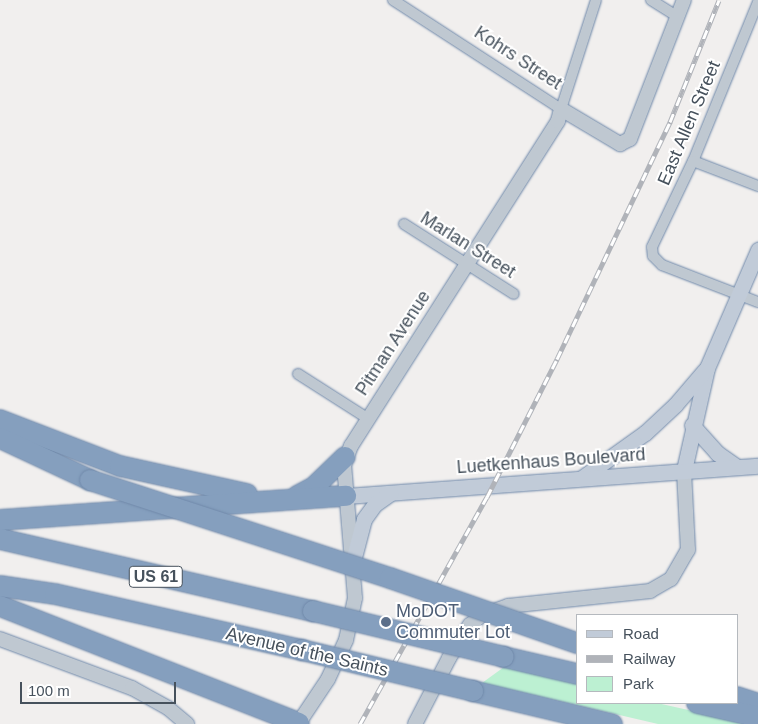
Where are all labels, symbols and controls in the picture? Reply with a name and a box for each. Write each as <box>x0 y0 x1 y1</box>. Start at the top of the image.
street label: Kohrs Street <box>470 22 566 94</box>
street label: East Allen Street <box>653 57 725 189</box>
street label: Marlan Street <box>416 207 520 283</box>
street label: Pitman Avenue <box>351 286 435 400</box>
street label: Luetkenhaus Boulevard <box>456 444 646 478</box>
road number: US 61 <box>128 564 184 590</box>
place label: MoDOT Commuter Lot <box>396 601 510 644</box>
legend <box>576 614 738 704</box>
marker: MoDOT Commuter Lot <box>380 616 392 628</box>
street label: Avenue of the Saints <box>224 623 390 681</box>
text: Road <box>623 625 659 642</box>
text: Railway <box>623 650 676 667</box>
scale bar <box>22 672 179 704</box>
text: Park <box>623 675 654 692</box>
text: 100 m <box>28 682 70 699</box>

